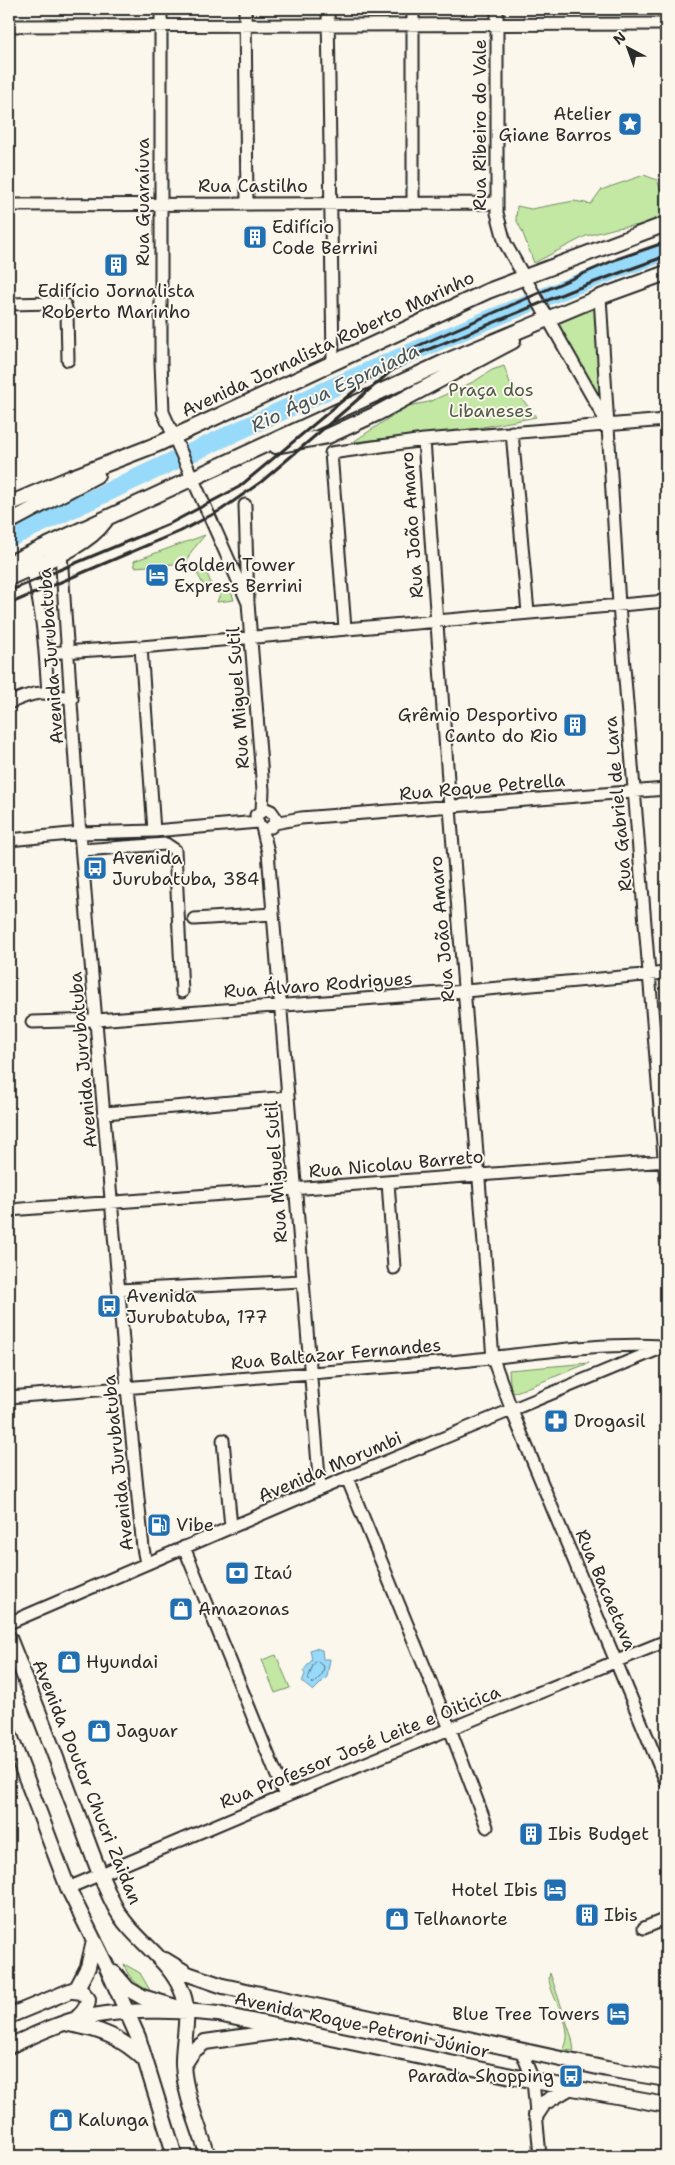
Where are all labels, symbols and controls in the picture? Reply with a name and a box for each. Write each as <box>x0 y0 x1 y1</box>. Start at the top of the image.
north arrow <box>602 22 652 72</box>
text: N <box>609 28 630 49</box>
street label: Rua Ribeiro do Vale <box>468 39 492 211</box>
place label: Atelier Giane Barros <box>499 102 612 147</box>
place icon: Atelier Giane Barros <box>617 111 643 137</box>
street label: Rua Guaraíuva <box>131 138 155 266</box>
street label: Rua Castilho <box>198 174 308 198</box>
place label: Edifício Code Berrini <box>272 215 378 260</box>
building icon: Edifício Code Berrini <box>242 224 268 250</box>
building icon: Edifício Jornalista Roberto Marinho <box>103 252 129 278</box>
street label: Avenida Jornalista Roberto Marinho <box>178 265 478 423</box>
place label: Edifício Jornalista Roberto Marinho <box>38 279 194 324</box>
water label: Rio Água Espraiada <box>246 337 423 438</box>
park label: Praça dos Libaneses <box>448 378 534 423</box>
street label: Rua João Amaro <box>395 451 429 599</box>
place label: Golden Tower Express Berrini <box>174 553 303 598</box>
hotel icon: Golden Tower Express Berrini <box>144 562 170 588</box>
street label: Avenida Jurubatuba <box>33 567 69 745</box>
street label: Rua Miguel Sutil <box>221 626 255 770</box>
place label: Grêmio Desportivo Canto do Rio <box>398 703 558 748</box>
building icon: Grêmio Desportivo Canto do Rio <box>562 712 588 738</box>
street label: Rua Gabriel de Lara <box>598 715 638 893</box>
street label: Rua Roque Petrella <box>398 768 566 806</box>
place label: Avenida Jurubatuba, 384 <box>112 846 259 891</box>
bus stop icon: Avenida Jurubatuba, 384 <box>82 855 108 881</box>
street label: Rua João Amaro <box>424 855 460 1003</box>
street label: Rua Álvaro Rodrigues <box>223 966 413 1004</box>
street label: Avenida Jurubatuba <box>63 971 103 1149</box>
street label: Rua Miguel Sutil <box>259 1100 293 1244</box>
street label: Rua Nicolau Barreto <box>308 1144 484 1184</box>
place label: Avenida Jurubatuba, 177 <box>126 1284 268 1329</box>
bus stop icon: Avenida Jurubatuba, 177 <box>96 1293 122 1319</box>
street label: Rua Baltazar Fernandes <box>230 1333 442 1375</box>
street label: Avenida Jurubatuba <box>97 1374 139 1552</box>
pharmacy icon: Drogasil <box>543 1408 569 1434</box>
place label: Drogasil <box>574 1409 646 1433</box>
street label: Avenida Morumbi <box>254 1426 406 1508</box>
fuel station icon: Vibe <box>146 1512 172 1538</box>
place label: Vibe <box>176 1513 214 1537</box>
street label: Rua Bacaetava <box>570 1526 642 1654</box>
bank icon: Itaú <box>224 1560 250 1586</box>
place label: Itaú <box>254 1561 292 1585</box>
shop icon: Amazonas <box>168 1596 194 1622</box>
place label: Amazonas <box>198 1597 290 1621</box>
shop icon: Hyundai <box>56 1649 82 1675</box>
place label: Hyundai <box>86 1650 158 1674</box>
street label: Avenida Doutor Chucri Zaidan <box>27 1656 147 1908</box>
street label: Rua Professor José Leite e Oiticica <box>216 1680 504 1814</box>
shop icon: Jaguar <box>86 1718 112 1744</box>
place label: Jaguar <box>116 1719 178 1743</box>
building icon: Ibis Budget <box>518 1821 544 1847</box>
place label: Ibis Budget <box>548 1822 649 1846</box>
hotel icon: Hotel Ibis <box>542 1877 568 1903</box>
place label: Hotel Ibis <box>451 1878 538 1902</box>
building icon: Ibis <box>574 1902 600 1928</box>
place label: Ibis <box>604 1903 638 1927</box>
shop icon: Telhanorte <box>384 1906 410 1932</box>
place label: Telhanorte <box>414 1907 508 1931</box>
street label: Avenida Roque Petroni Júnior <box>232 1986 492 2064</box>
hotel icon: Blue Tree Towers <box>605 2001 631 2027</box>
place label: Blue Tree Towers <box>452 2002 600 2026</box>
bus stop icon: Parada Shopping <box>558 2063 584 2089</box>
place label: Parada Shopping <box>408 2064 554 2088</box>
shop icon: Kalunga <box>48 2107 74 2133</box>
place label: Kalunga <box>78 2108 149 2132</box>

